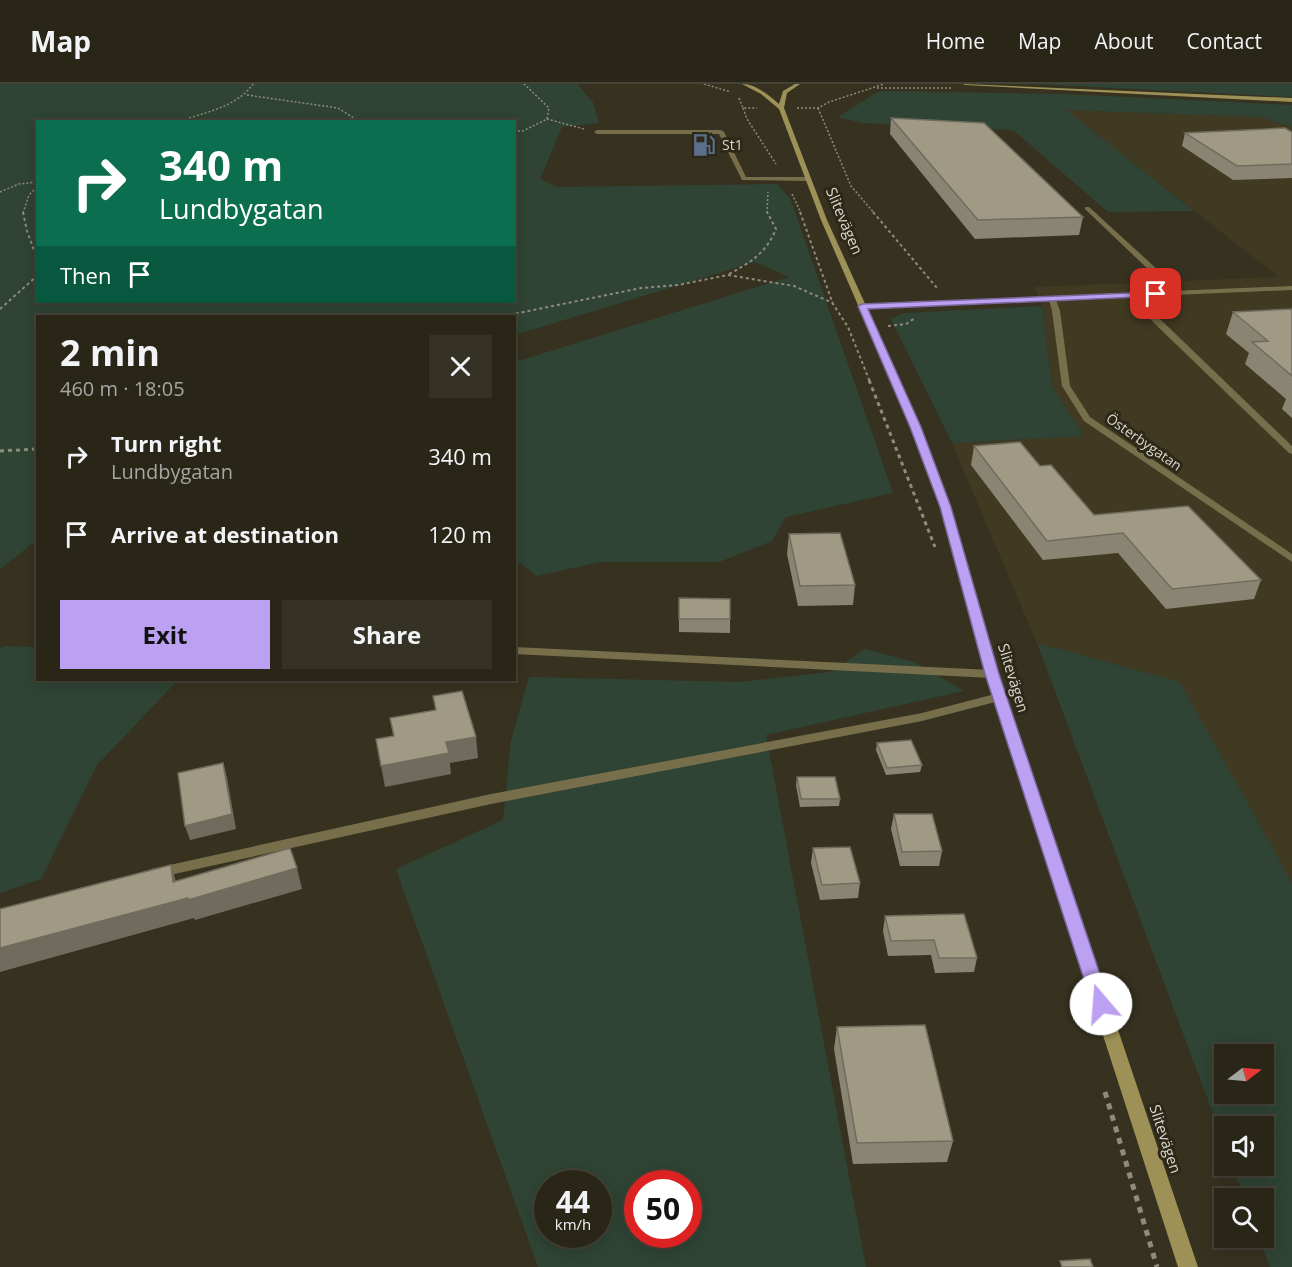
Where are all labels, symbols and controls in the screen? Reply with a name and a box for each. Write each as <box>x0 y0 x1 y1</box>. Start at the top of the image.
text: Map <box>30 22 91 60</box>
text: Home <box>926 27 985 55</box>
text: Map <box>1018 27 1061 55</box>
text: About <box>1094 27 1154 55</box>
text: Contact <box>1187 27 1262 55</box>
fuel station icon: St1 <box>691 132 717 158</box>
place label: St1 <box>722 135 743 154</box>
text: 340 m <box>159 136 283 193</box>
icon: right <box>60 144 138 222</box>
street label: Slitevägen <box>822 184 868 257</box>
text: Lundbygatan <box>159 190 324 227</box>
icon: arrive <box>123 258 156 291</box>
text: Then <box>60 260 111 290</box>
pin <box>1130 268 1181 319</box>
icon: arrive <box>1139 277 1172 310</box>
text: 2 min <box>60 328 160 377</box>
button: close <box>429 335 492 398</box>
text: 460 m · 18:05 <box>60 375 185 402</box>
street label: Österbygatan <box>1103 408 1186 475</box>
text: Turn right <box>111 428 222 458</box>
icon: right <box>60 440 93 473</box>
text: 340 m <box>428 441 492 471</box>
text: Lundbygatan <box>111 458 233 485</box>
icon: arrive <box>60 518 93 551</box>
text: Arrive at destination <box>111 519 339 549</box>
text: 120 m <box>428 519 492 549</box>
button: Exit <box>60 600 270 669</box>
button: Share <box>282 600 492 669</box>
street label: Slitevägen <box>994 641 1034 715</box>
position arrow <box>1069 972 1133 1036</box>
north arrow <box>1214 1044 1274 1104</box>
map controls <box>1214 1044 1274 1248</box>
street label: Slitevägen <box>1145 1102 1186 1176</box>
button: sound <box>1214 1116 1274 1176</box>
speed limit sign: 50 <box>624 1170 702 1248</box>
text: 44 <box>556 1181 590 1222</box>
button: search <box>1214 1188 1274 1248</box>
text: km/h <box>555 1214 591 1234</box>

